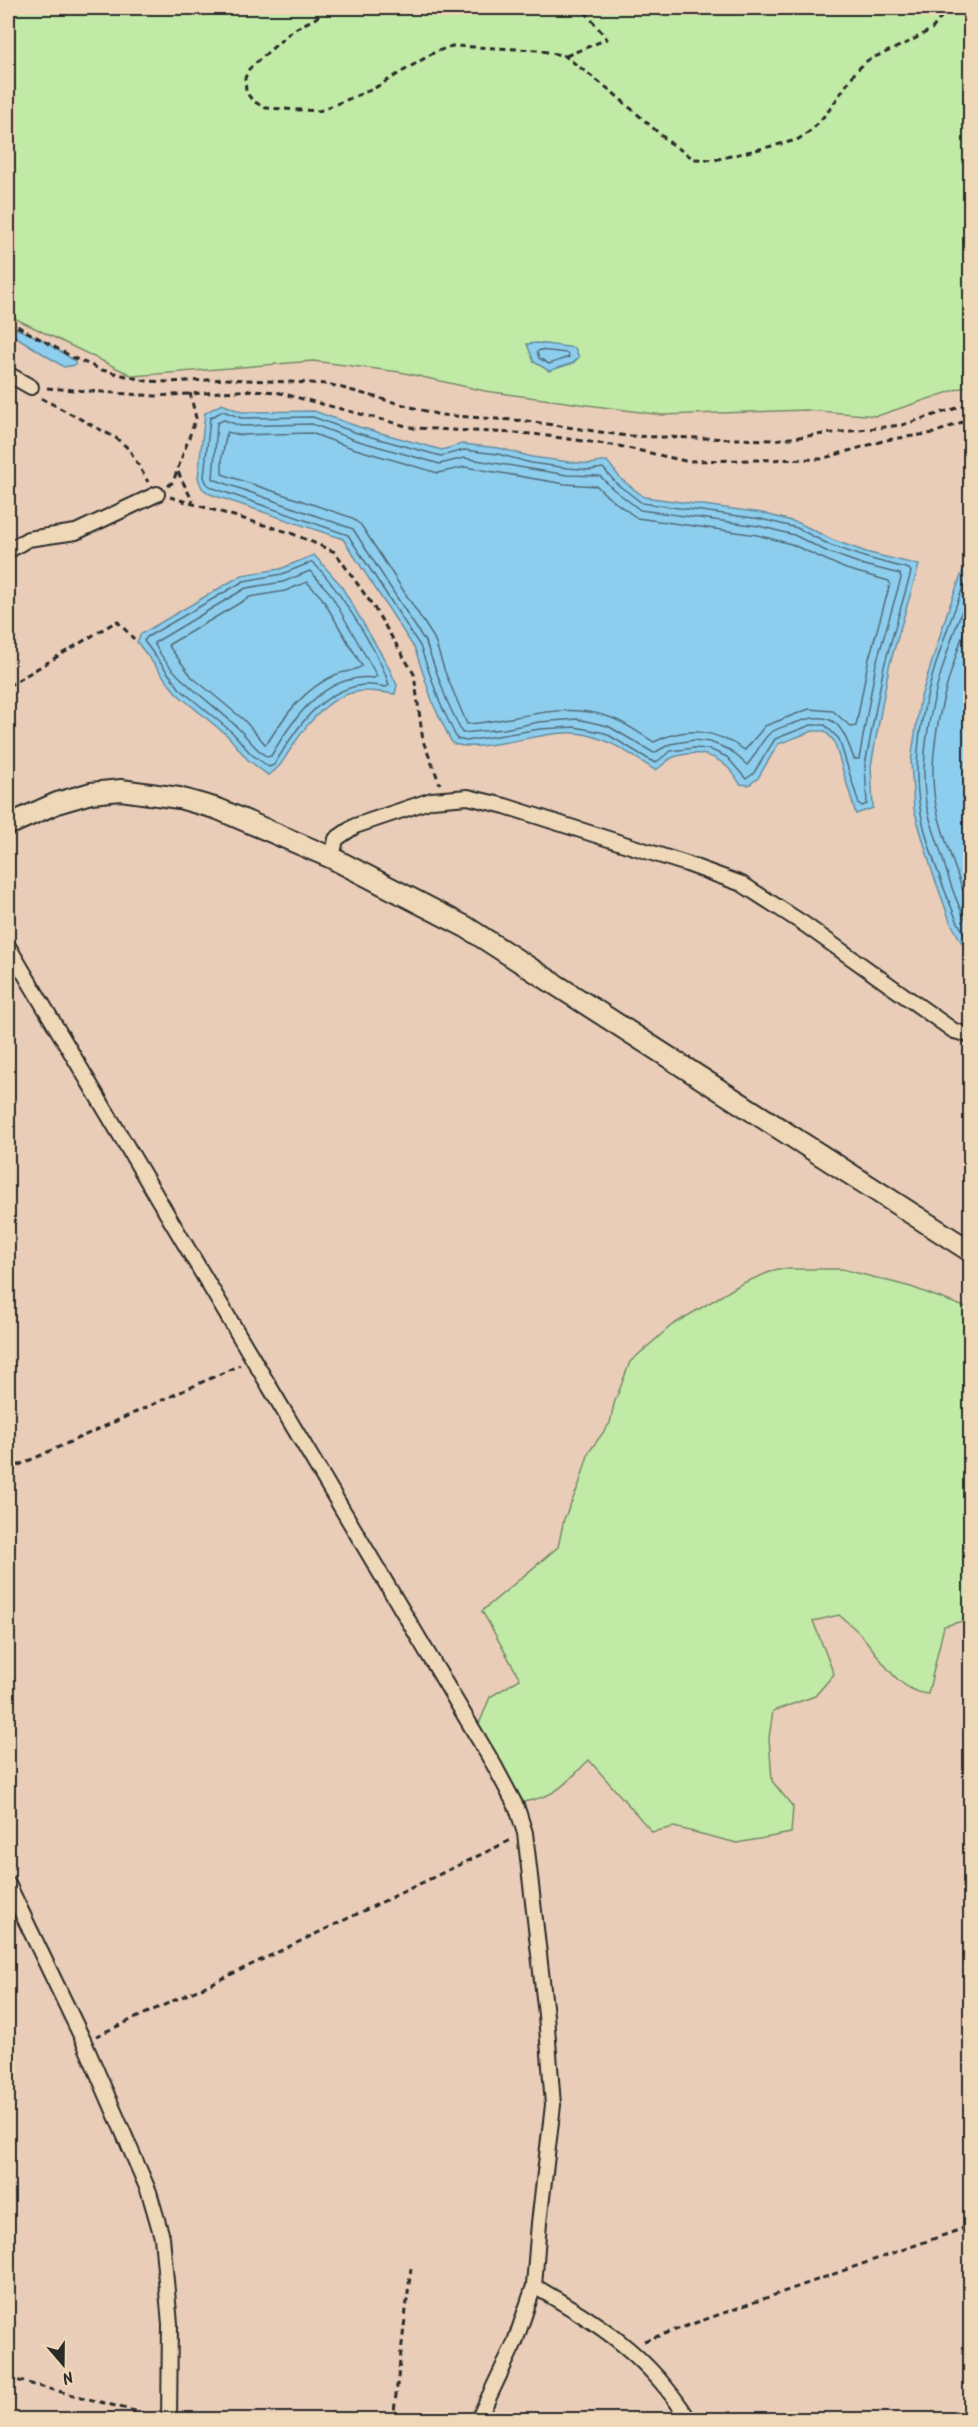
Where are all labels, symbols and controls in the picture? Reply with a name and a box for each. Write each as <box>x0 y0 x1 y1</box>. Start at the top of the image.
north arrow <box>33 2334 93 2394</box>
text: N <box>59 2363 77 2390</box>

